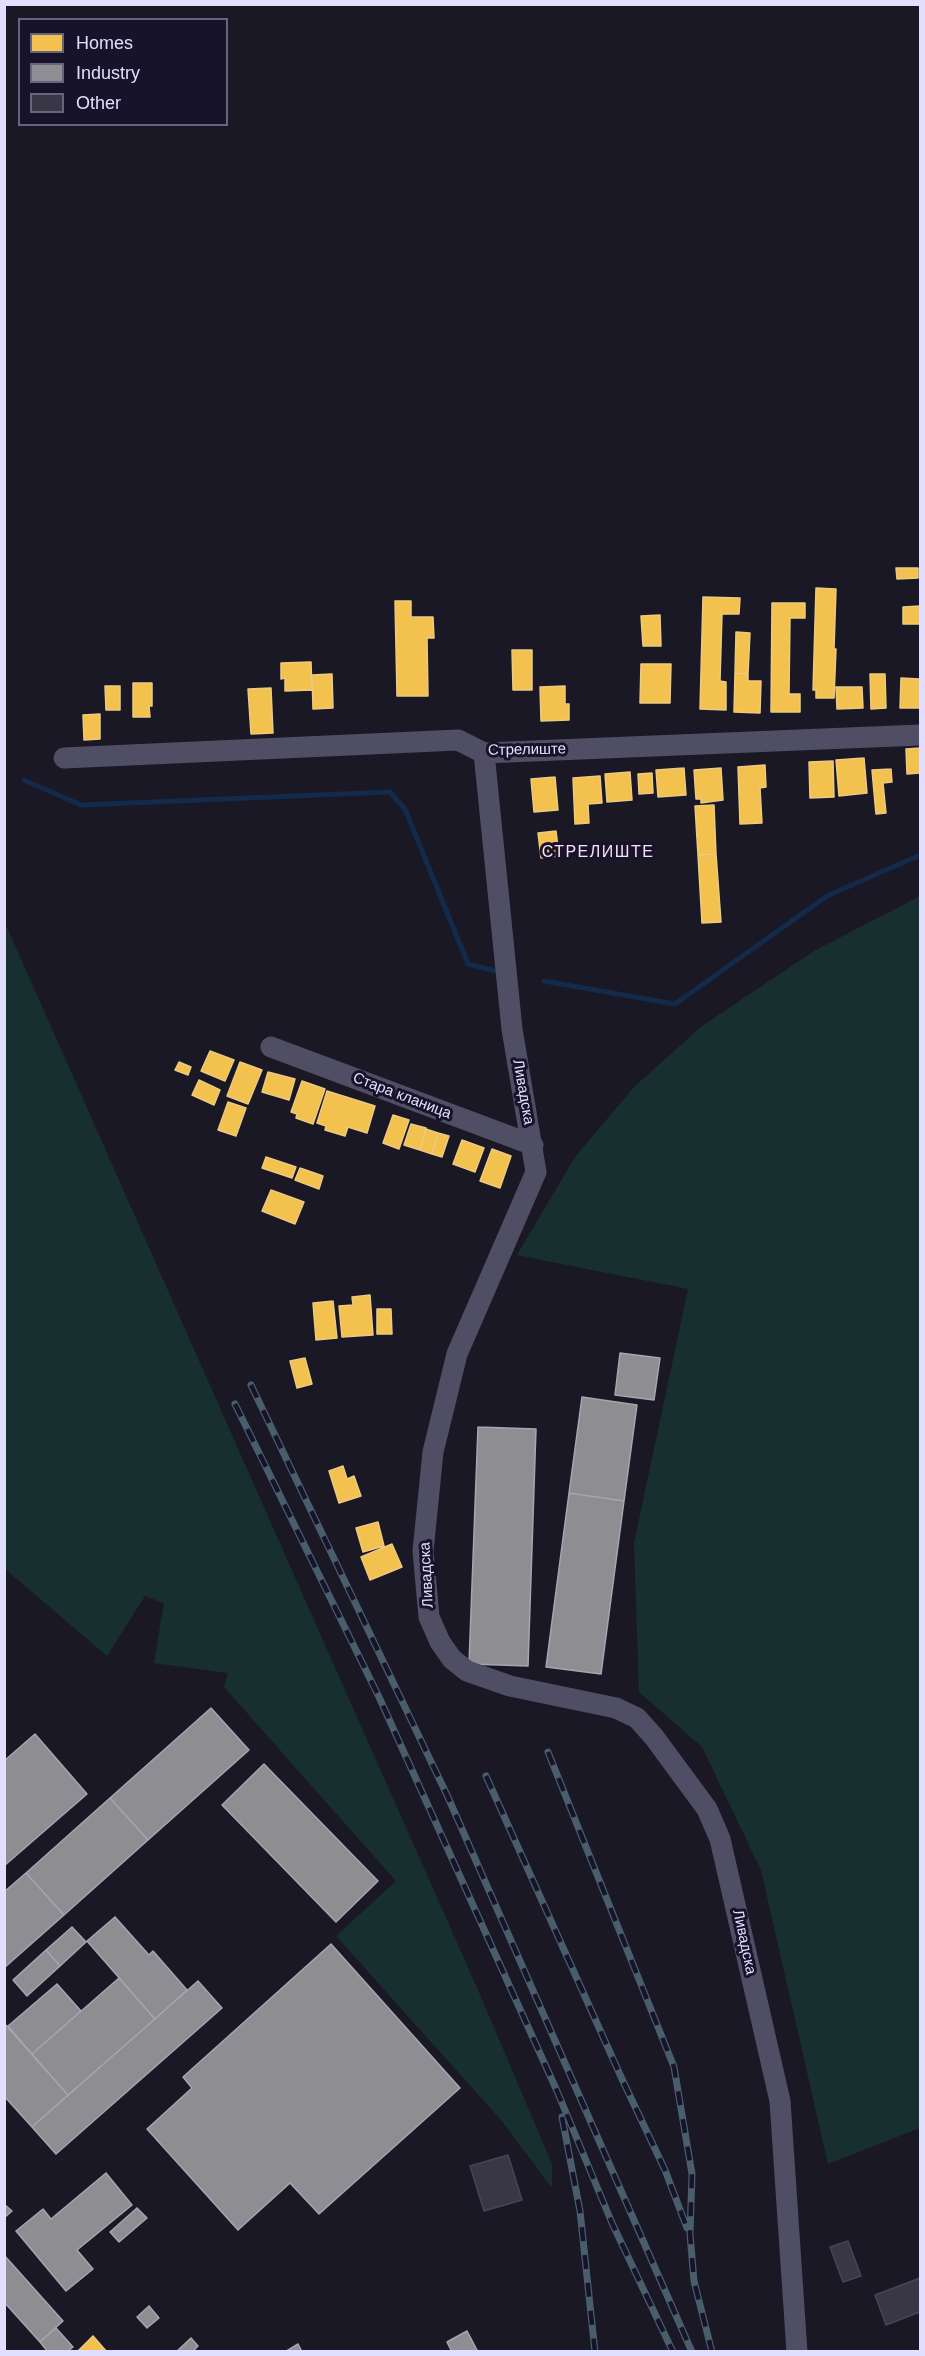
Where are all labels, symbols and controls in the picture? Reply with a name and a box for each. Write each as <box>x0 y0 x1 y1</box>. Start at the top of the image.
legend <box>18 18 228 126</box>
text: Homes <box>76 33 133 53</box>
text: Industry <box>76 63 140 83</box>
text: Other <box>76 93 121 113</box>
street label: Стрелиште <box>488 740 566 760</box>
district label: СТРЕЛИШТЕ <box>542 843 654 863</box>
street label: Ливадска <box>508 1058 538 1126</box>
street label: Стара кланица <box>350 1069 454 1123</box>
street label: Ливадска <box>416 1542 438 1608</box>
street label: Ливадска <box>728 1908 760 1976</box>

